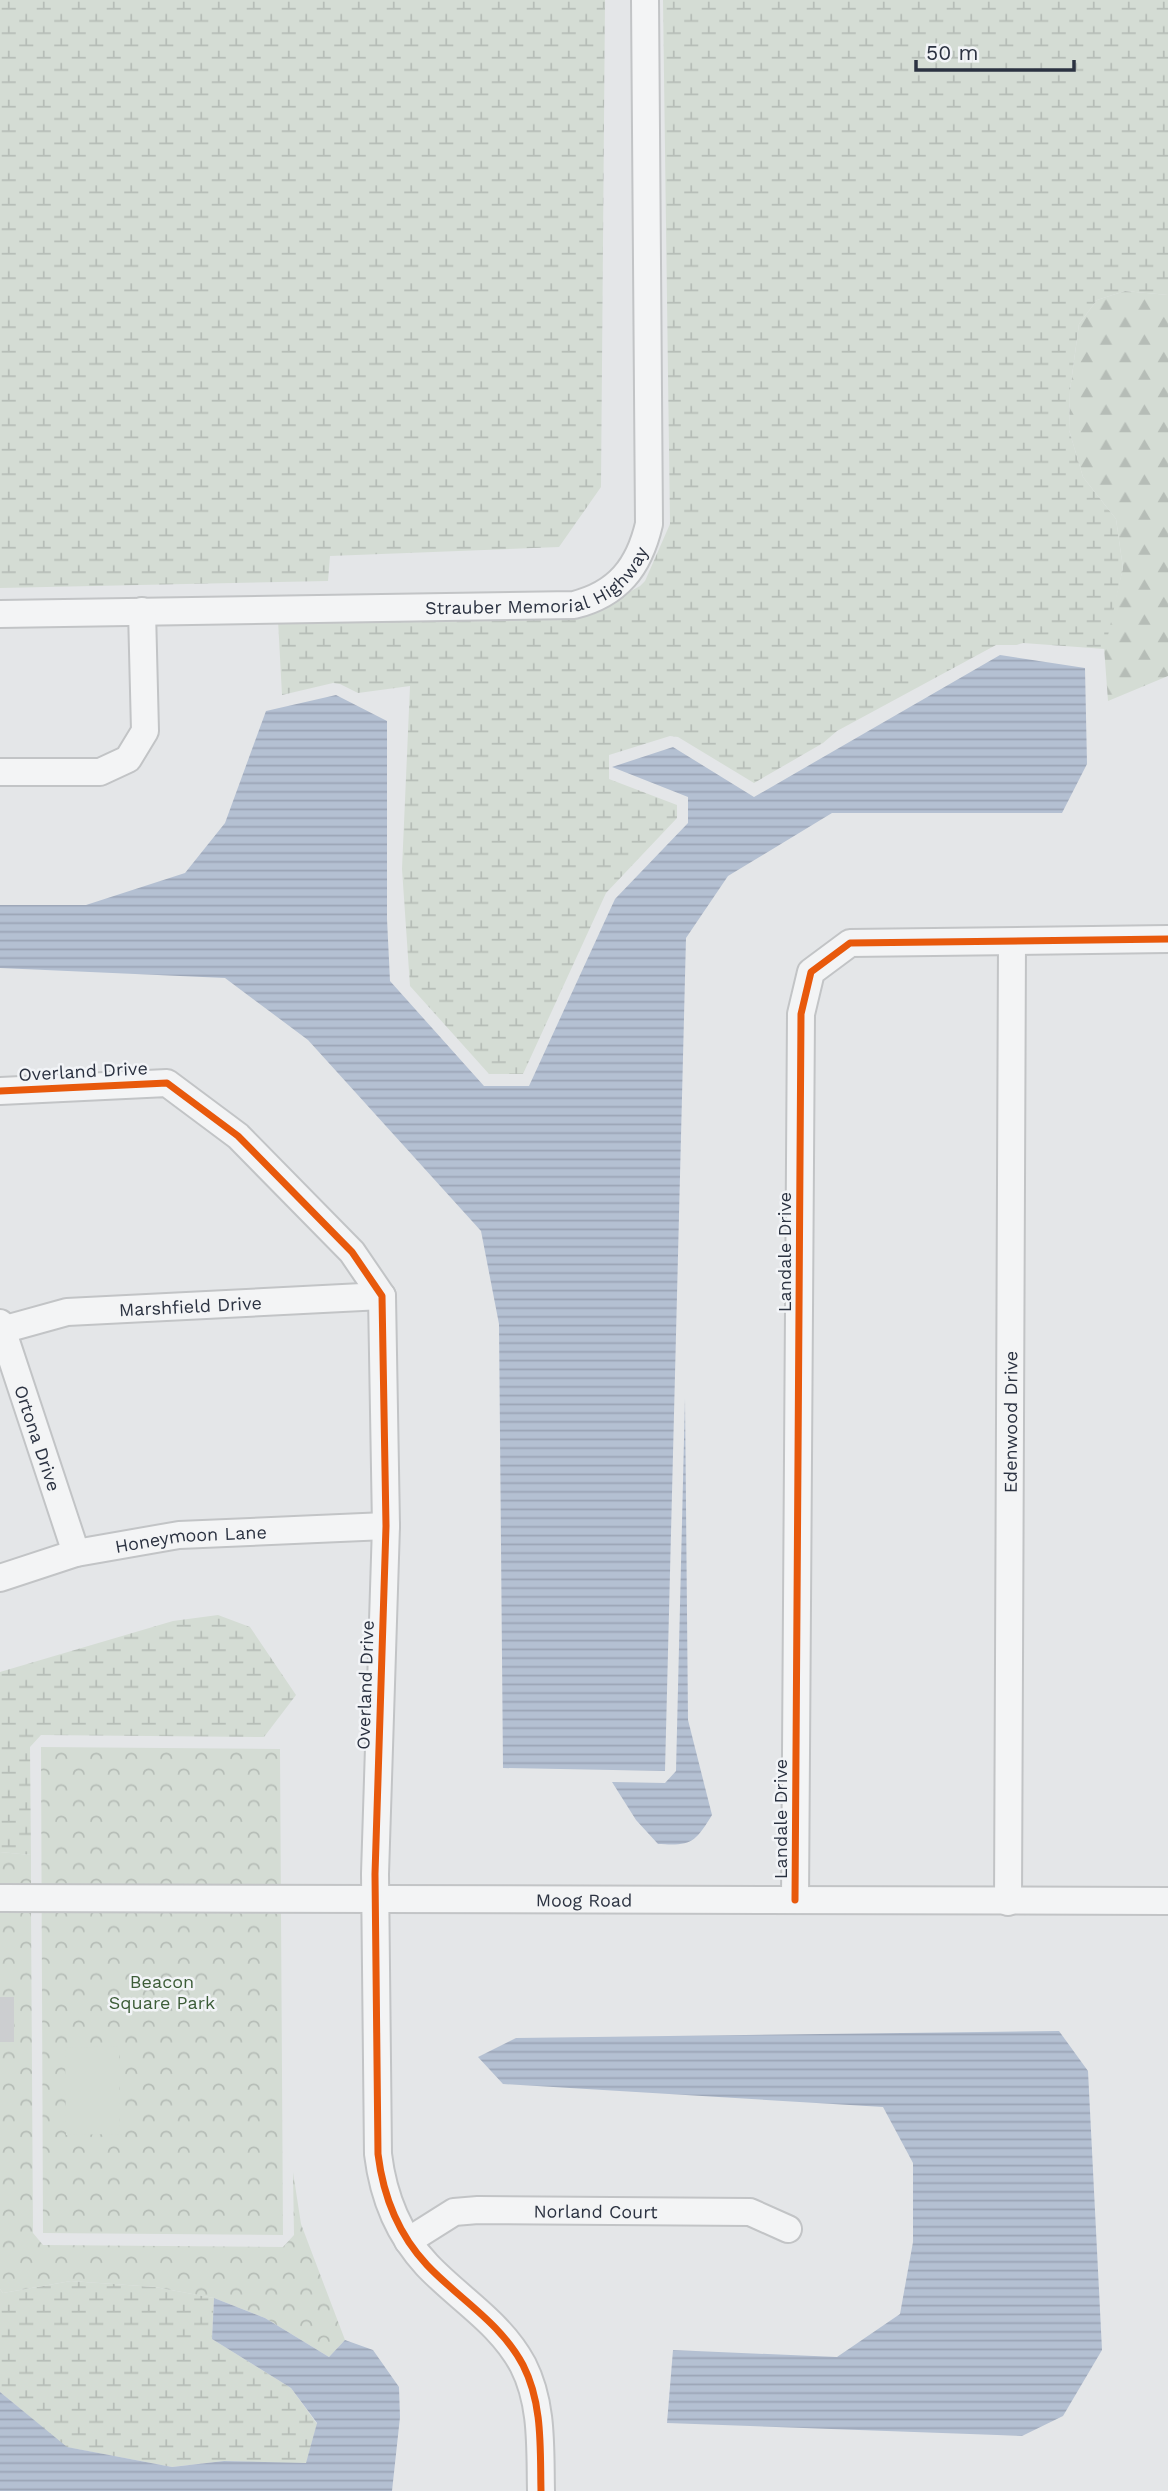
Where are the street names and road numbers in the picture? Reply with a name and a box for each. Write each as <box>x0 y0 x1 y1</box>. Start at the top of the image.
street label: Strauber Memorial Highway <box>425 543 652 618</box>
street label: Overland Drive <box>18 1057 148 1085</box>
street label: Landale Drive <box>774 1192 795 1312</box>
street label: Marshfield Drive <box>118 1292 262 1320</box>
street label: Edenwood Drive <box>999 1351 1021 1493</box>
street label: Ortona Drive <box>11 1382 65 1494</box>
street label: Honeymoon Lane <box>113 1521 267 1557</box>
street label: Overland Drive <box>352 1620 378 1750</box>
street label: Landale Drive <box>770 1759 791 1879</box>
street label: Moog Road <box>536 1889 632 1910</box>
street label: Norland Court <box>533 2200 658 2222</box>

